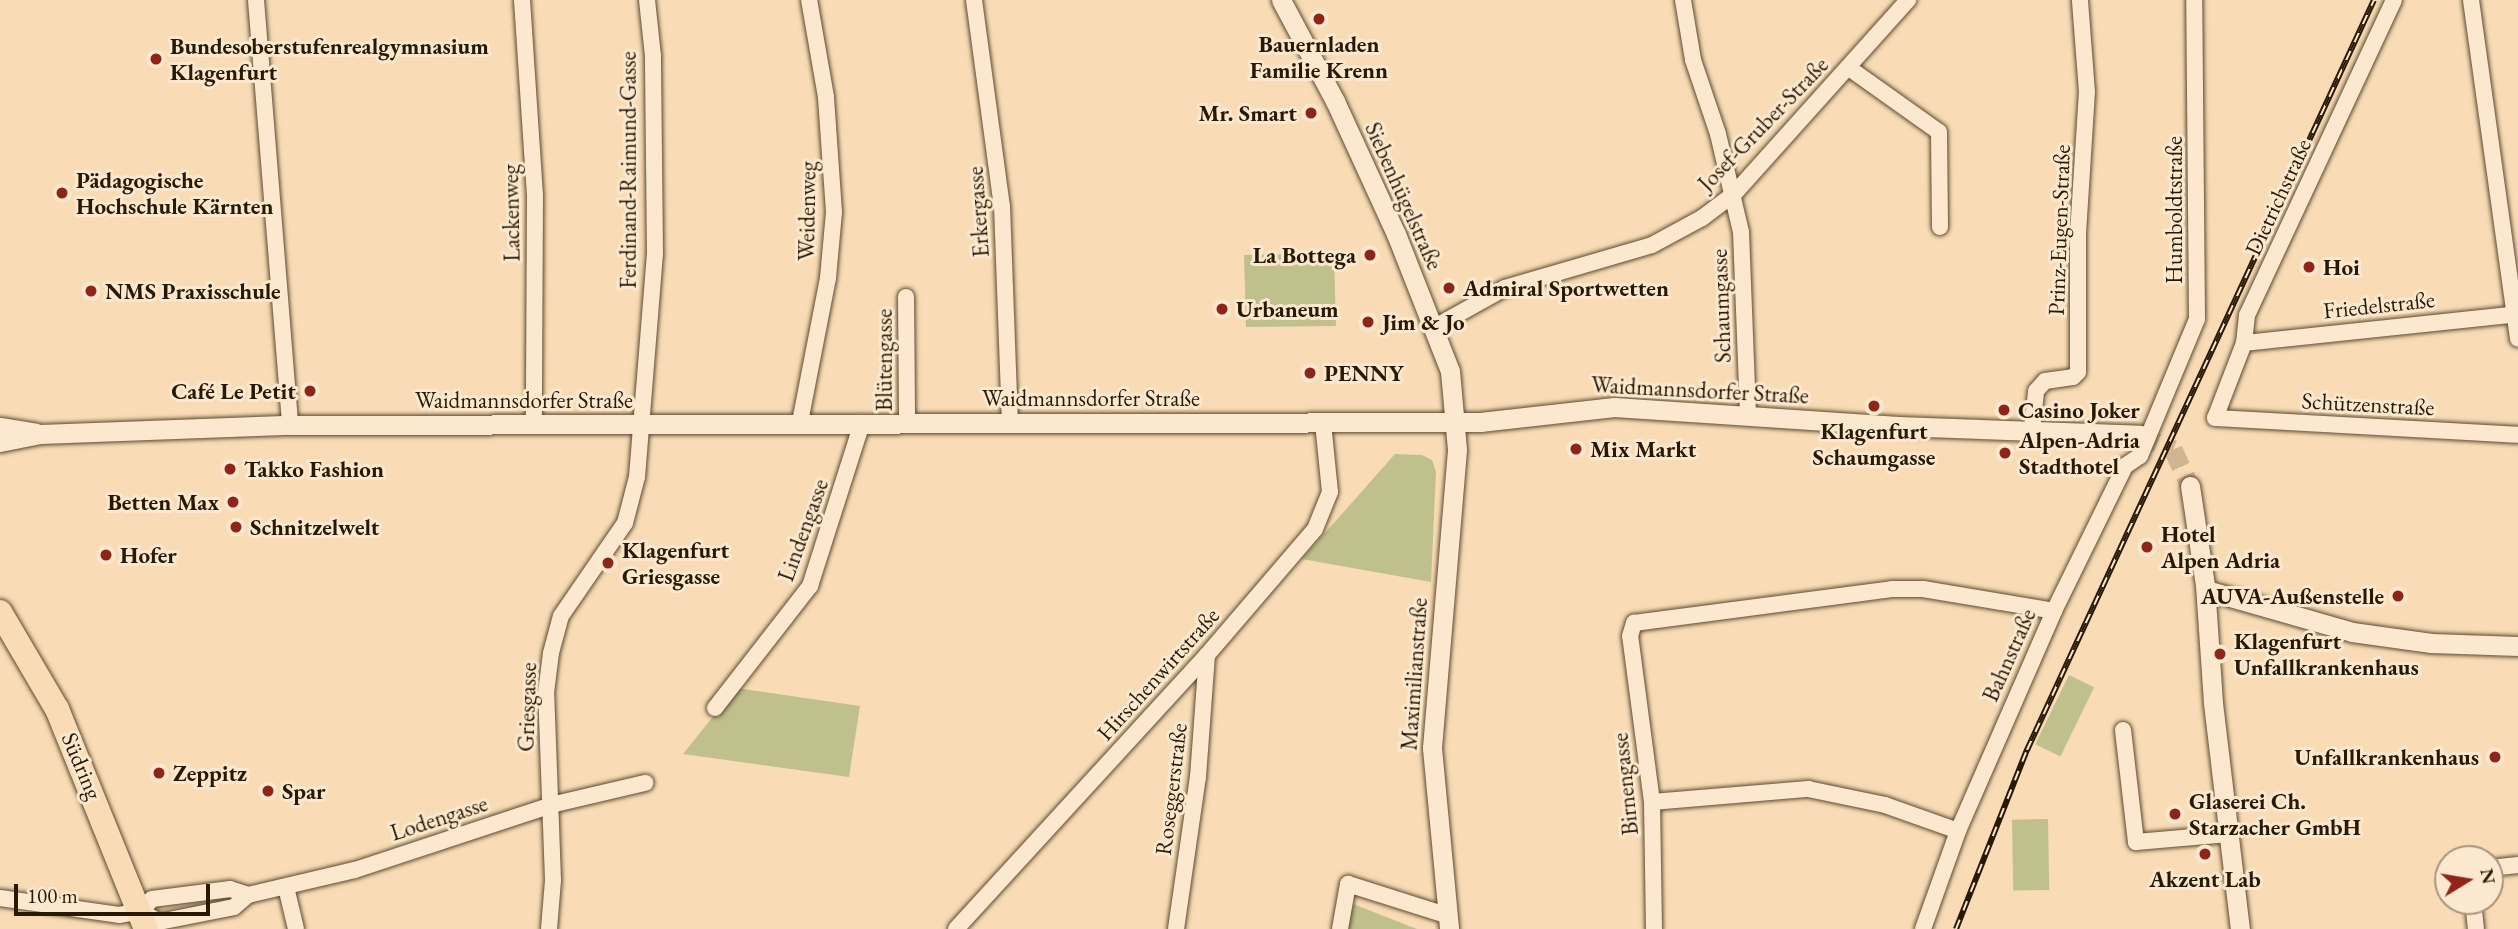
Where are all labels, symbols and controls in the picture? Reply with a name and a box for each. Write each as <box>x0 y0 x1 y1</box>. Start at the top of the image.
marker: Bauernladen Familie Krenn <box>1311 11 1327 27</box>
place label: Bauernladen Familie Krenn <box>1250 30 1388 84</box>
place label: Bundesoberstufenrealgymnasium Klagenfurt <box>170 32 489 86</box>
marker: Bundesoberstufenrealgymnasium Klagenfurt <box>148 51 164 67</box>
street label: Ferdinand-Raimund-Gasse <box>614 51 642 289</box>
street label: Josef-Gruber-Straße <box>1692 51 1834 197</box>
place label: Mr. Smart <box>1198 99 1297 127</box>
marker: Mr. Smart <box>1303 105 1319 121</box>
street label: Siebenhügelstraße <box>1359 118 1449 274</box>
street label: Dietrichstraße <box>2239 134 2317 260</box>
street label: Humboldtstraße <box>2160 136 2188 284</box>
street label: Prinz-Eugen-Straße <box>2042 144 2076 316</box>
street label: Weidenweg <box>792 161 822 261</box>
street label: Lackenweg <box>496 164 526 262</box>
place label: Pädagogische Hochschule Kärnten <box>76 166 273 220</box>
street label: Erkergasse <box>961 166 995 258</box>
marker: Pädagogische Hochschule Kärnten <box>54 185 70 201</box>
place label: La Bottega <box>1253 241 1356 269</box>
marker: La Bottega <box>1362 247 1378 263</box>
street label: Schaumgasse <box>1705 249 1737 363</box>
place label: Hoi <box>2323 253 2360 281</box>
marker: Hoi <box>2301 259 2317 275</box>
place label: Admiral Sportwetten <box>1463 274 1669 302</box>
place label: NMS Praxisschule <box>105 277 281 305</box>
marker: Admiral Sportwetten <box>1441 280 1457 296</box>
marker: NMS Praxisschule <box>83 283 99 299</box>
street label: Friedelstraße <box>2322 285 2436 325</box>
place label: Urbaneum <box>1236 295 1339 323</box>
marker: Urbaneum <box>1214 301 1230 317</box>
place label: Jim & Jo <box>1382 308 1465 336</box>
street label: Blütengasse <box>870 309 898 411</box>
marker: Jim & Jo <box>1360 314 1376 330</box>
place label: PENNY <box>1324 359 1403 387</box>
marker: PENNY <box>1302 365 1318 381</box>
street label: Waidmannsdorfer Straße <box>1590 371 1810 409</box>
place label: Café Le Petit <box>171 377 296 405</box>
marker: Café Le Petit <box>302 383 318 399</box>
street label: Waidmannsdorfer Straße <box>982 384 1200 412</box>
street label: Waidmannsdorfer Straße <box>415 386 633 414</box>
street label: Schützenstraße <box>2301 387 2435 421</box>
place label: Casino Joker <box>2018 396 2140 424</box>
marker: Klagenfurt Schaumgasse <box>1866 398 1882 414</box>
marker: Casino Joker <box>1996 402 2012 418</box>
place label: Klagenfurt Schaumgasse <box>1813 417 1935 471</box>
place label: Alpen-Adria Stadthotel <box>2019 426 2140 480</box>
place label: Mix Markt <box>1590 435 1696 463</box>
marker: Mix Markt <box>1568 441 1584 457</box>
marker: Alpen-Adria Stadthotel <box>1997 445 2013 461</box>
place label: Takko Fashion <box>244 455 384 483</box>
marker: Takko Fashion <box>222 461 238 477</box>
street label: Lindengasse <box>772 475 834 585</box>
place label: Betten Max <box>107 488 219 516</box>
marker: Betten Max <box>225 494 241 510</box>
place label: Schnitzelwelt <box>250 513 379 541</box>
marker: Schnitzelwelt <box>228 519 244 535</box>
place label: Hotel Alpen Adria <box>2161 520 2280 574</box>
place label: Klagenfurt Griesgasse <box>622 536 729 590</box>
marker: Hotel Alpen Adria <box>2139 539 2155 555</box>
place label: Hofer <box>120 541 177 569</box>
marker: Hofer <box>98 547 114 563</box>
marker: Klagenfurt Griesgasse <box>600 555 616 571</box>
place label: AUVA-Außenstelle <box>2201 582 2384 610</box>
marker: AUVA-Außenstelle <box>2390 588 2406 604</box>
street label: Maximilianstraße <box>1395 597 1433 751</box>
street label: Hirschenwirtstraße <box>1091 602 1225 746</box>
street label: Bahnstraße <box>1976 604 2042 706</box>
place label: Klagenfurt Unfallkrankenhaus <box>2234 627 2419 681</box>
marker: Klagenfurt Unfallkrankenhaus <box>2212 646 2228 662</box>
street label: Griesgasse <box>512 662 542 752</box>
street label: Roseggerstraße <box>1149 721 1193 857</box>
street label: Südring <box>56 728 108 804</box>
street label: Birnengasse <box>1606 731 1644 837</box>
place label: Unfallkrankenhaus <box>2294 743 2479 771</box>
marker: Unfallkrankenhaus <box>2485 747 2505 767</box>
place label: Zeppitz <box>173 759 247 787</box>
marker: Zeppitz <box>151 765 167 781</box>
place label: Spar <box>282 777 326 805</box>
marker: Spar <box>260 783 276 799</box>
place label: Glaserei Ch. Starzacher GmbH <box>2189 787 2361 841</box>
street label: Lodengasse <box>387 789 491 847</box>
marker: Glaserei Ch. Starzacher GmbH <box>2167 806 2183 822</box>
north arrow <box>2434 845 2504 915</box>
marker: Akzent Lab <box>2197 846 2213 862</box>
place label: Akzent Lab <box>2149 865 2261 893</box>
text: N <box>2474 866 2502 886</box>
scale bar <box>18 870 214 914</box>
text: 100 m <box>27 882 78 909</box>

